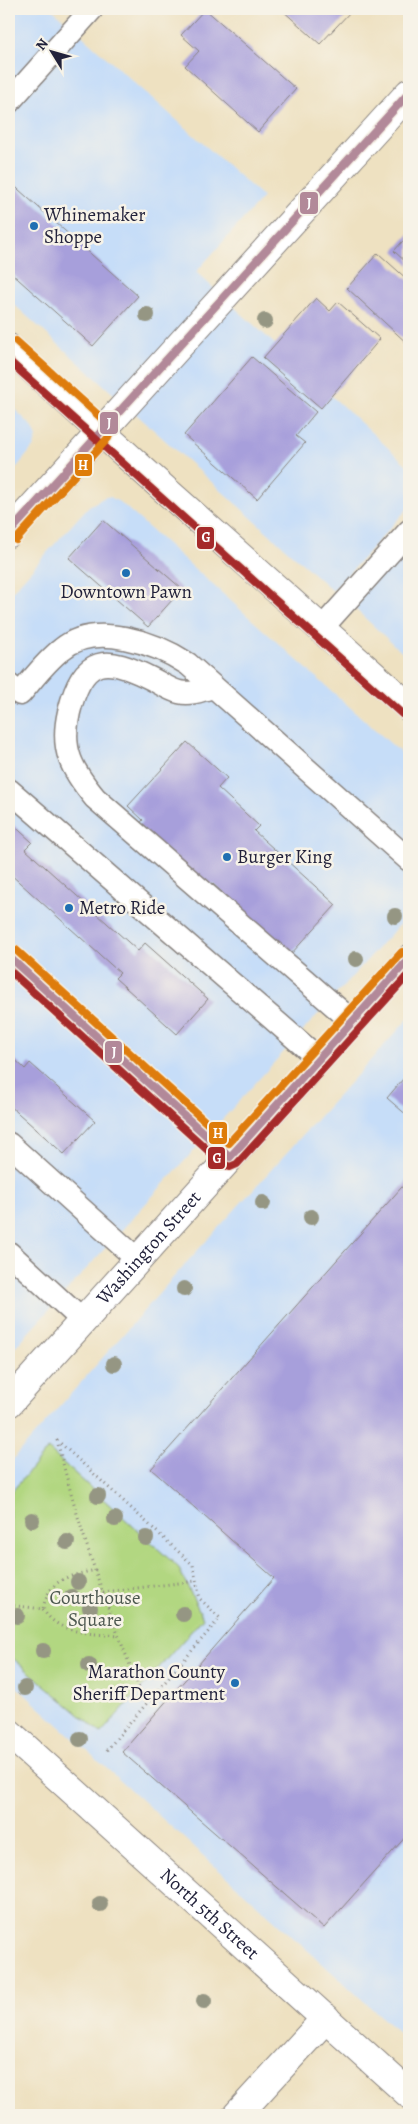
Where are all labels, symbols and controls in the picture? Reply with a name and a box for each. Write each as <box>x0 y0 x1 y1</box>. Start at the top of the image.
north arrow <box>28 28 78 78</box>
text: N <box>31 35 53 54</box>
line badge: J <box>299 191 319 215</box>
text: J <box>307 194 312 213</box>
place label: Whinemaker Shoppe <box>43 202 145 250</box>
marker: Whinemaker Shoppe <box>28 220 40 232</box>
line badge: J <box>99 411 119 435</box>
text: J <box>107 414 112 433</box>
line badge: H <box>74 453 93 477</box>
text: H <box>78 456 88 475</box>
line badge: G <box>196 526 215 550</box>
text: G <box>201 528 211 547</box>
marker: Downtown Pawn <box>120 567 132 579</box>
place label: Downtown Pawn <box>60 579 192 605</box>
place label: Burger King <box>237 844 333 870</box>
marker: Burger King <box>221 851 233 863</box>
place label: Metro Ride <box>79 895 165 921</box>
marker: Metro Ride <box>63 902 75 914</box>
line badge: J <box>104 1040 123 1064</box>
text: J <box>112 1043 117 1062</box>
line badge: H <box>208 1121 228 1145</box>
text: H <box>213 1124 223 1143</box>
line badge: G <box>207 1146 226 1170</box>
text: G <box>212 1149 222 1168</box>
street label: Washington Street <box>90 1185 207 1311</box>
park label: Courthouse Square <box>50 1585 140 1633</box>
place label: Marathon County Sheriff Department <box>73 1659 226 1707</box>
marker: Marathon County Sheriff Department <box>229 1677 241 1689</box>
street label: North 5th Street <box>154 1862 265 1966</box>

